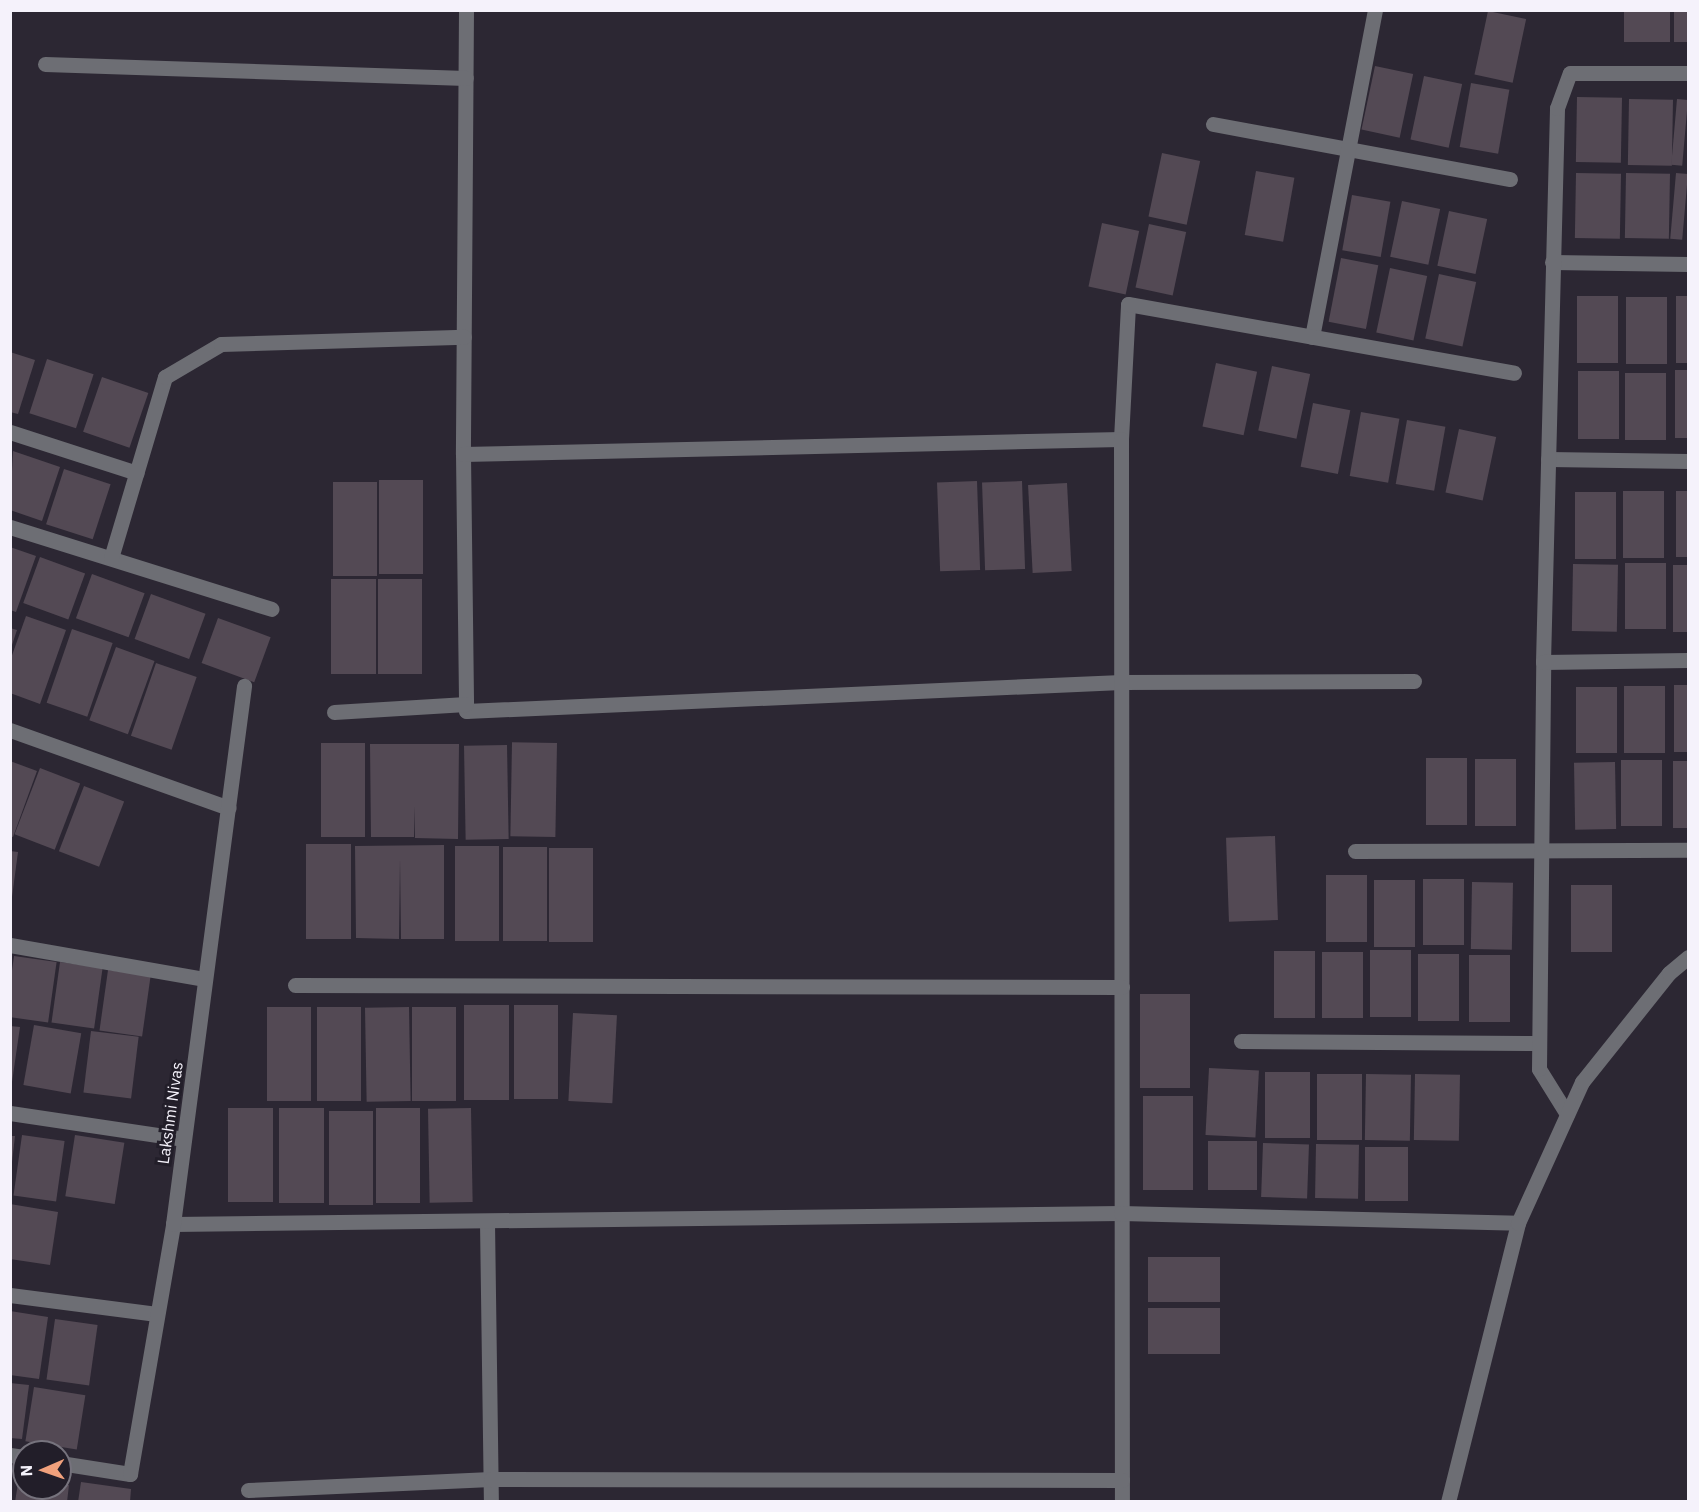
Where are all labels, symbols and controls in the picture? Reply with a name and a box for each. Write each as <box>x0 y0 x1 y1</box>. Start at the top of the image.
street label: Lakshmi Nivas <box>153 1061 187 1165</box>
north arrow <box>12 1440 72 1500</box>
text: N <box>16 1464 36 1477</box>

